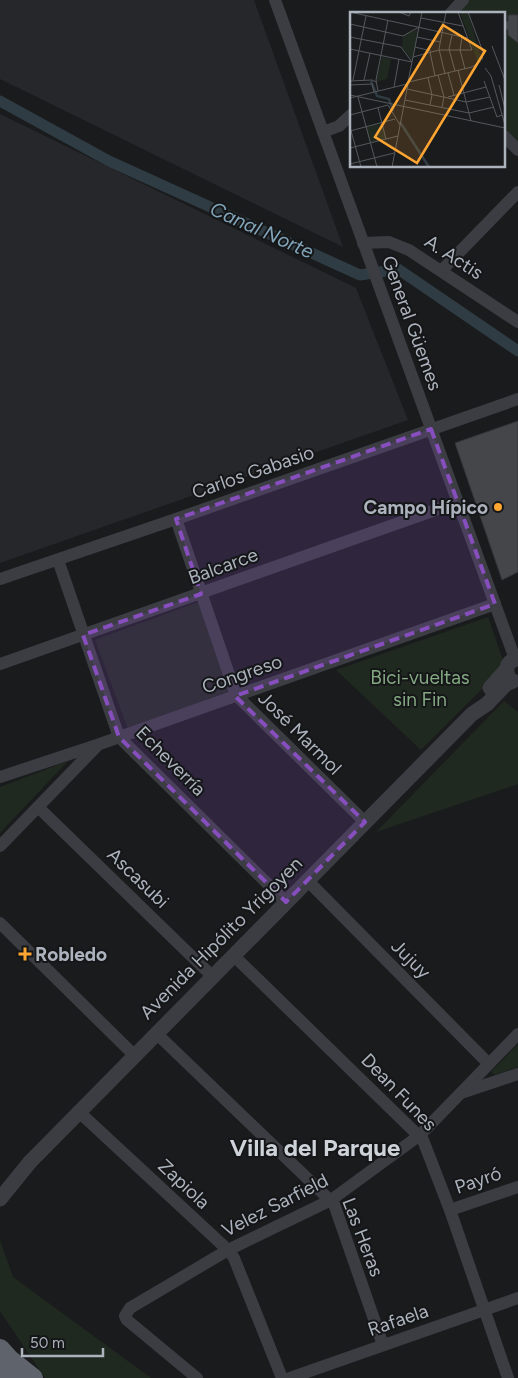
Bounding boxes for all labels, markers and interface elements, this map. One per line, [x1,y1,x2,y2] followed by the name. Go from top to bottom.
[350,12,506,168] inset map
[206,196,318,264] water label: Canal Norte
[420,230,488,284] street label: A. Actis
[377,253,447,394] street label: General Güemes
[189,440,317,504] street label: Carlos Gabasio
[364,496,488,519] place label: Campo Hípico
[492,501,504,513] marker: Campo Hípico
[185,543,261,589] street label: Balcarce
[199,650,285,698] street label: Congreso
[370,666,470,711] park label: Bici-vueltas sin Fin
[254,687,346,779] street label: José Marmol
[131,721,211,801] street label: Echeverría
[102,843,174,913] street label: Ascasubi
[135,852,307,1024] street label: Avenida Hipólito Yrigoyen
[387,935,435,983] street label: Jujuy
[35,943,107,966] place label: Robledo
[19,948,31,960] marker: Robledo
[356,1048,442,1136] street label: Dean Funes
[230,1133,400,1162] district label: Villa del Parque
[153,1154,215,1214] street label: Zapiola
[452,1161,504,1199] street label: Payró
[218,1168,332,1242] street label: Velez Sarfield
[337,1194,389,1280] street label: Las Heras
[365,1299,431,1341] street label: Rafaela
[22,1326,104,1358] scale bar
[30,1334,65,1352] text: 50 m

